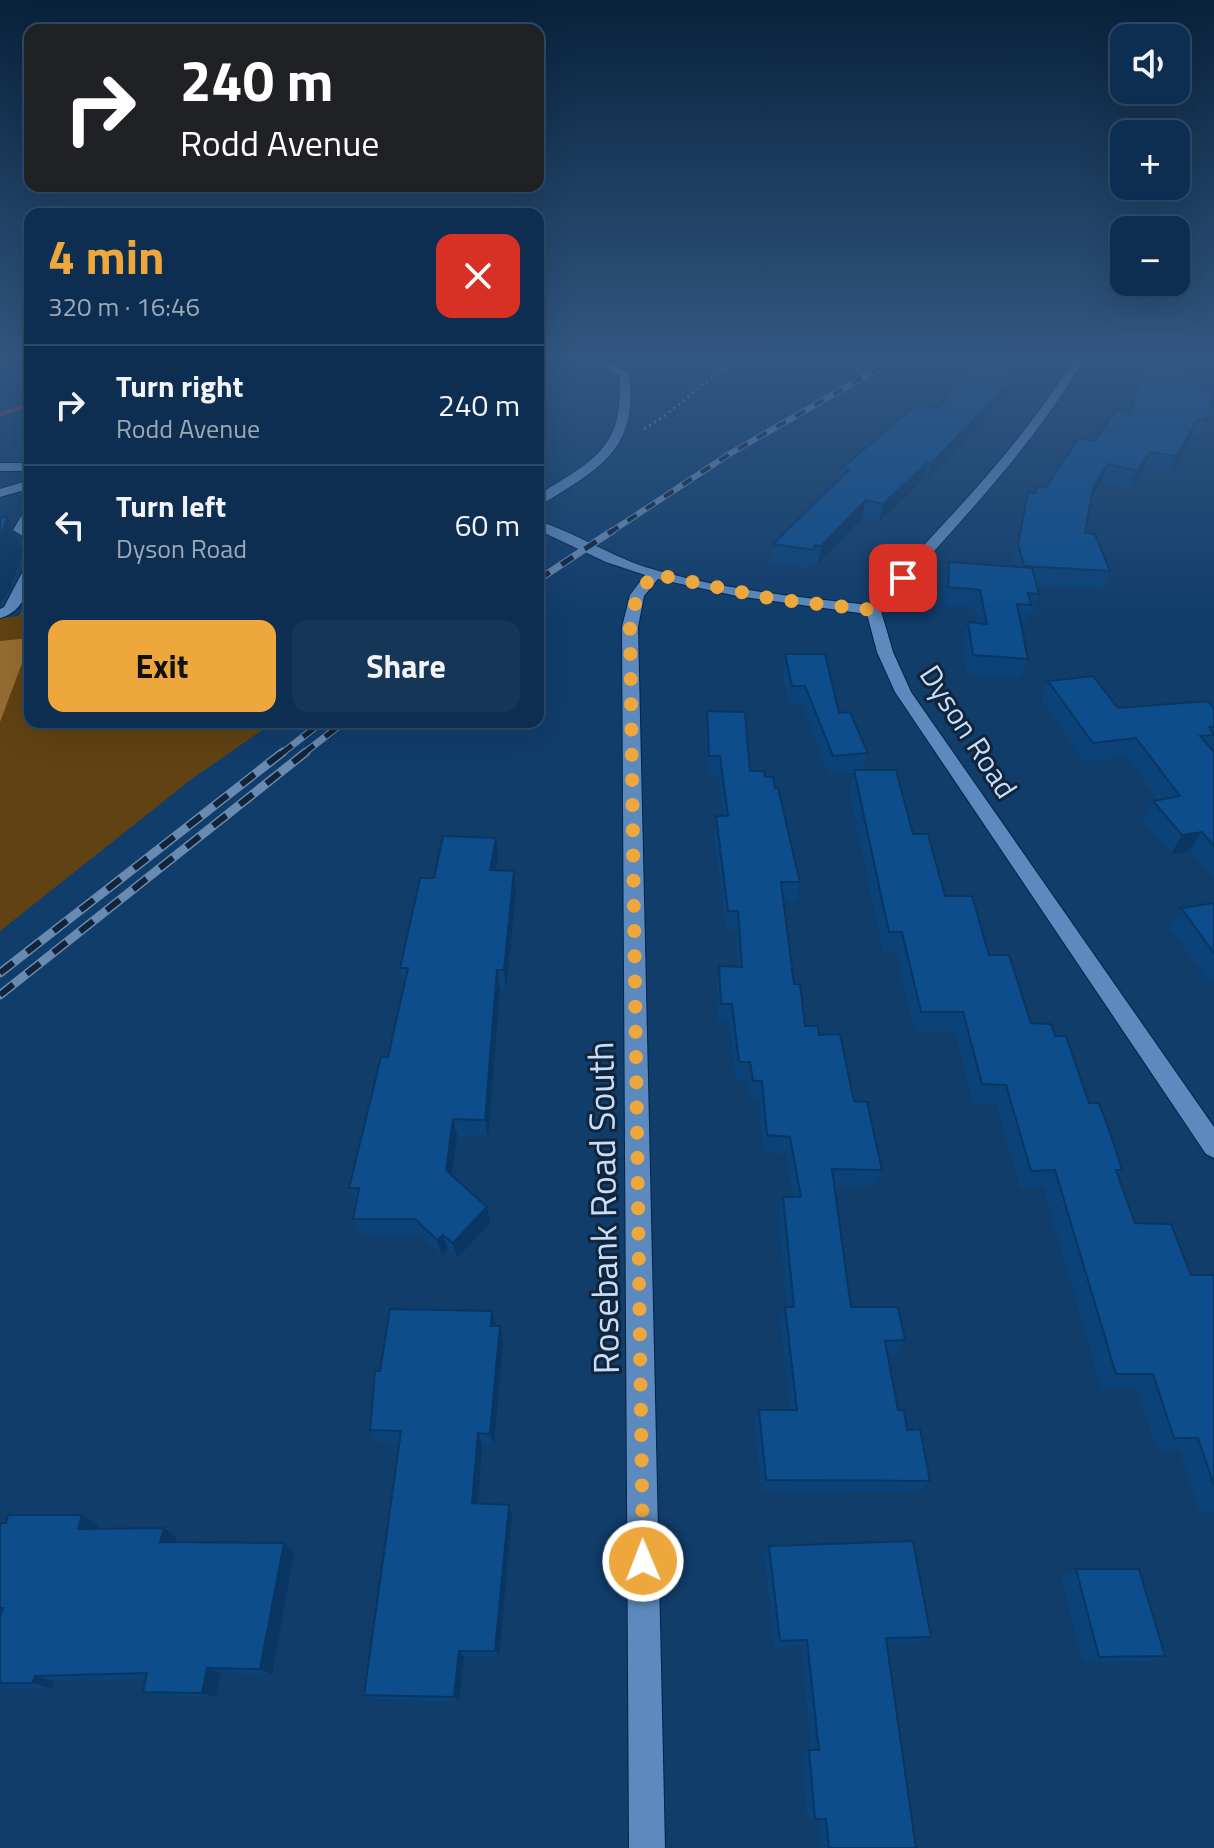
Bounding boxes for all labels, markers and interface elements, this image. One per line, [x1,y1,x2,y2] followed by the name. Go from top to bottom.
[1110,24,1190,296] map controls
[1110,24,1190,104] button: sound
[180,38,333,123] text: 240 m
[48,56,152,160] icon: right
[180,115,379,170] text: Rodd Avenue
[1110,120,1190,200] button: +
[1110,216,1190,296] button: −
[48,220,165,293] text: 4 min
[436,234,520,318] button: close
[48,287,200,326] text: 320 m · 16:46
[116,363,244,409] text: Turn right
[438,382,520,428] text: 240 m
[48,383,92,427] icon: right
[116,409,260,448] text: Rodd Avenue
[116,483,226,529] text: Turn left
[455,502,520,548] text: 60 m
[48,503,92,547] icon: left
[116,529,247,568] text: Dyson Road
[869,544,937,612] pin
[881,556,925,600] icon: arrive
[48,620,276,712] button: Exit
[292,620,520,712] button: Share
[908,656,1029,807] street label: Dyson Road
[572,1041,633,1375] street label: Rosebank Road South
[601,1519,685,1603] position arrow

